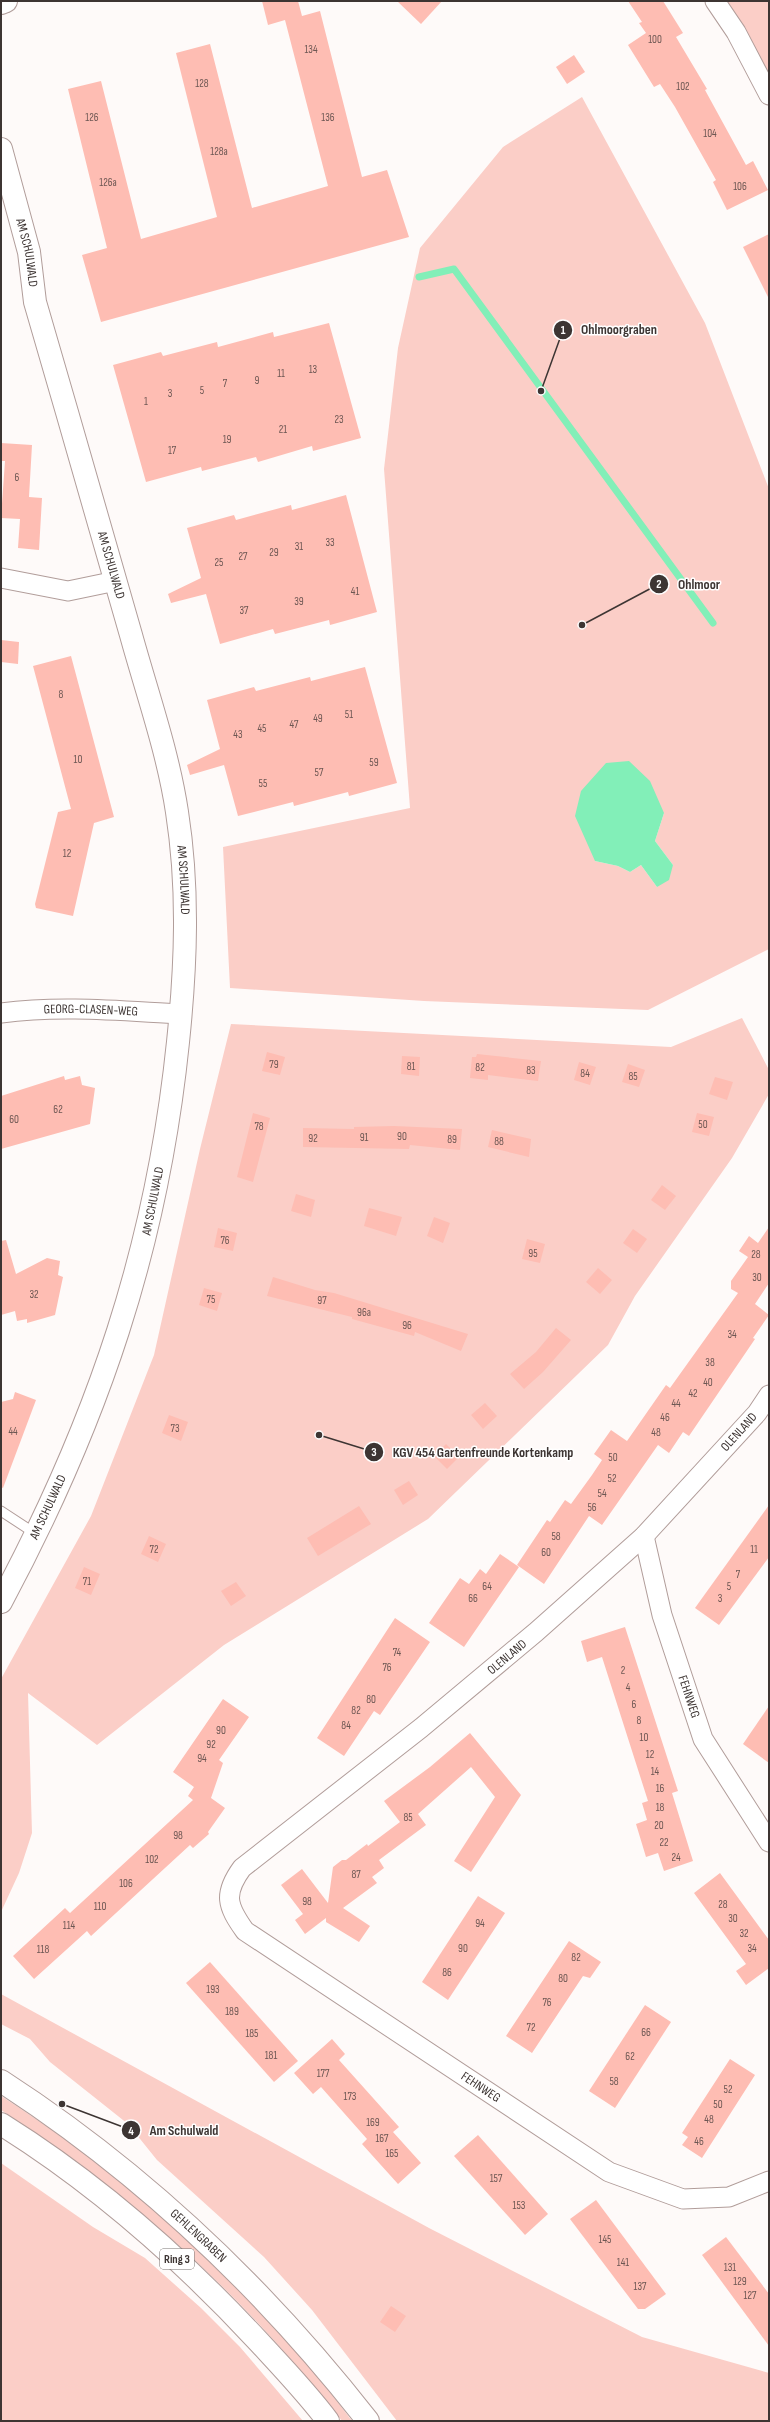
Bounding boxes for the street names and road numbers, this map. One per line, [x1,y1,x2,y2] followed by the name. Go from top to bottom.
[12,216,41,288] street label: AM SCHULWALD
[94,529,128,601] street label: AM SCHULWALD
[173,843,193,915] street label: AM SCHULWALD
[43,1001,138,1020] street label: GEORG-CLASEN-WEG
[138,1165,167,1238] street label: AM SCHULWALD
[717,1409,761,1455] street label: OLENLAND
[26,1472,70,1543] street label: AM SCHULWALD
[484,1636,530,1678] street label: OLENLAND
[675,1673,703,1720] street label: FEHNWEG
[458,2068,504,2106] street label: FEHNWEG
[167,2206,230,2266] street label: GEHLENGRABEN
[160,2249,194,2269] road number: Ring 3

